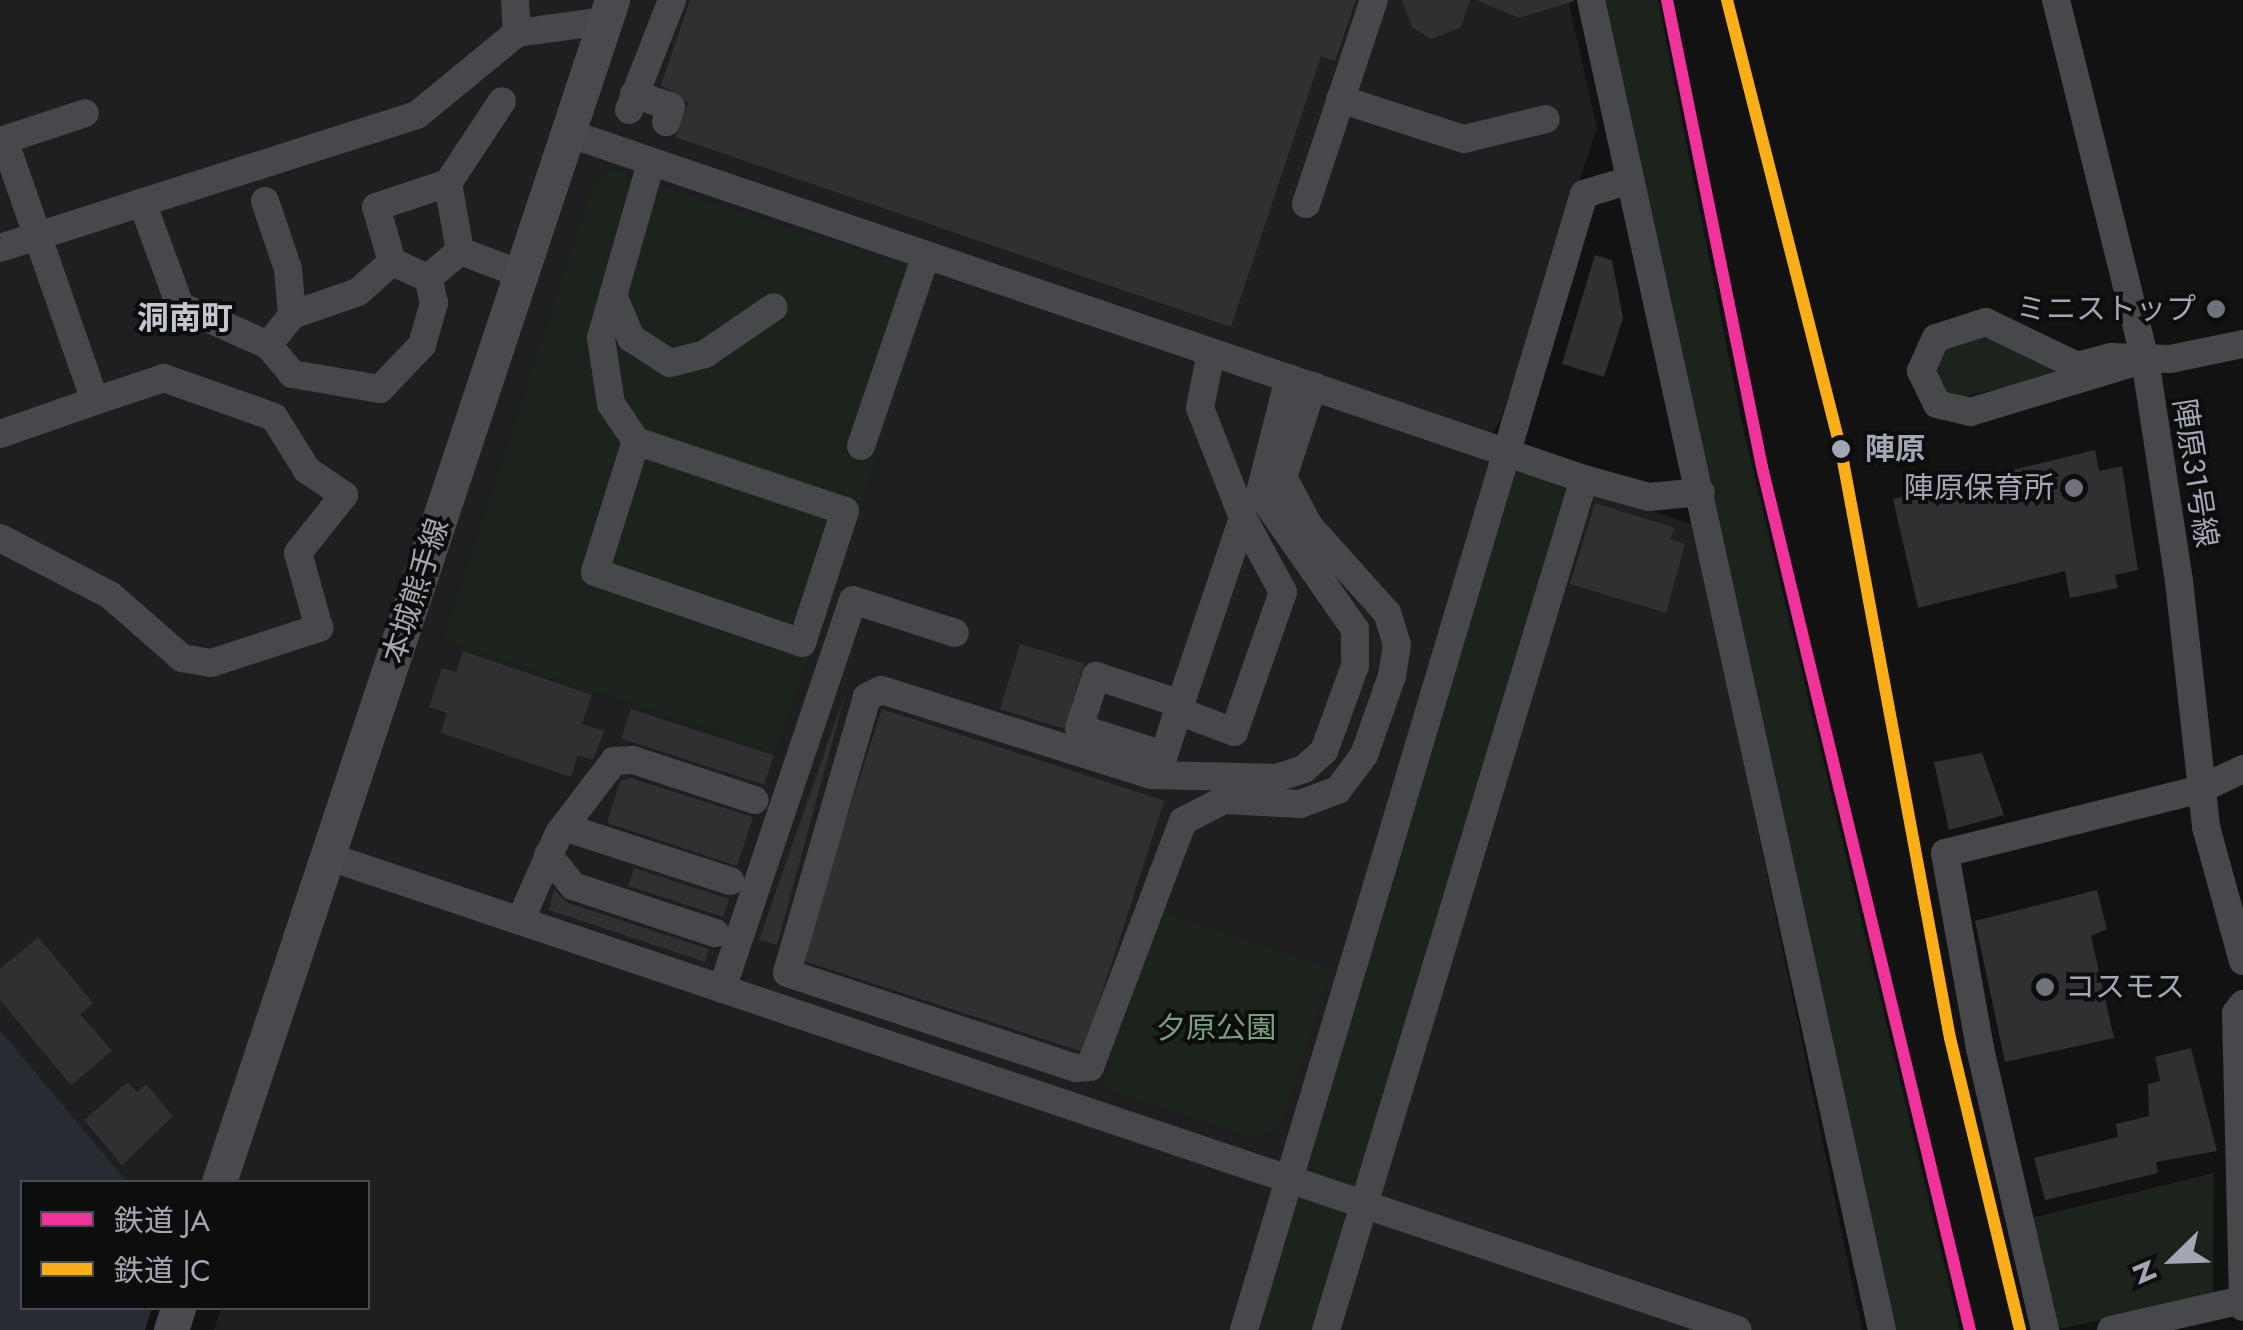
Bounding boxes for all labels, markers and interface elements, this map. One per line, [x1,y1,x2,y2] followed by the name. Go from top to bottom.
[2016,291,2196,327] place label: ミニストップ
[2205,298,2227,320] marker: ミニストップ
[137,299,233,337] district label: 洞南町
[2165,396,2225,550] street label: 陣原31号線
[1865,431,1925,467] place label: 陣原
[1826,434,1856,464] marker: 陣原
[1904,470,2054,506] place label: 陣原保育所
[2063,477,2085,499] marker: 陣原保育所
[376,514,456,668] street label: 本城熊手線
[2065,969,2185,1005] place label: コスモス
[2034,976,2056,998] marker: コスモス
[1156,1010,1276,1046] park label: 夕原公園
[20,1180,370,1310] legend
[114,1199,210,1242] text: 鉄道 JA
[2123,1210,2223,1310] north arrow
[114,1249,211,1292] text: 鉄道 JC
[2122,1254,2168,1290] text: N

